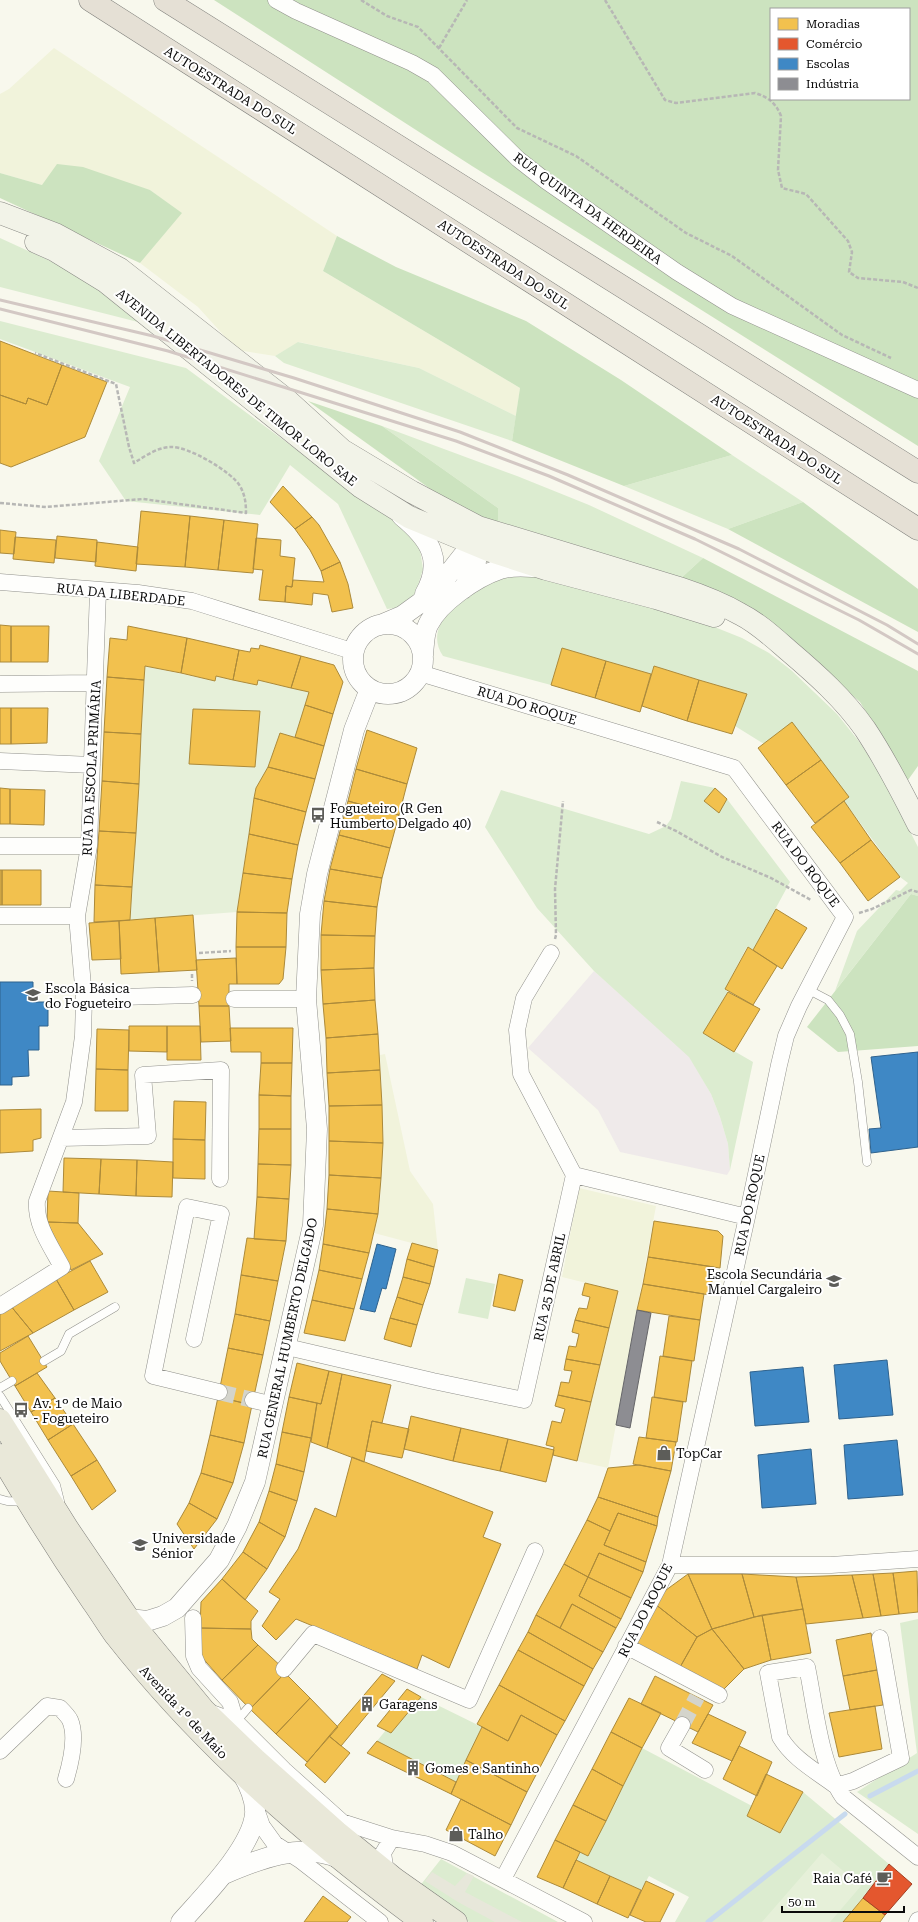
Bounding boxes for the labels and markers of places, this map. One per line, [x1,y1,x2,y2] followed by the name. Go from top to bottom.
[330,801,471,831] place label: Fogueteiro (R Gen Humberto Delgado 40)
[309,806,327,824] bus stop icon: Fogueteiro (R Gen Humberto Delgado 40)
[45,981,132,1011] place label: Escola Básica do Fogueteiro
[24,986,42,1004] school or university icon: Escola Básica do Fogueteiro
[707,1267,822,1297] place label: Escola Secundária Manuel Cargaleiro
[825,1272,843,1290] school or university icon: Escola Secundária Manuel Cargaleiro
[33,1396,122,1426] place label: Av. 1º de Maio - Fogueteiro
[12,1401,30,1419] bus stop icon: Av. 1º de Maio - Fogueteiro
[655,1444,673,1462] shop icon: TopCar
[676,1446,723,1461] place label: TopCar
[152,1531,236,1561] place label: Universidade Sénior
[131,1536,149,1554] school or university icon: Universidade Sénior
[358,1695,376,1713] building icon: Garagens
[379,1697,437,1712] place label: Garagens
[404,1759,422,1777] building icon: Gomes e Santinho
[425,1761,539,1776] place label: Gomes e Santinho
[447,1825,465,1843] shop icon: Talho
[468,1827,503,1842] place label: Talho
[875,1869,893,1887] cafe icon: Raia Café
[813,1871,872,1886] place label: Raia Café

